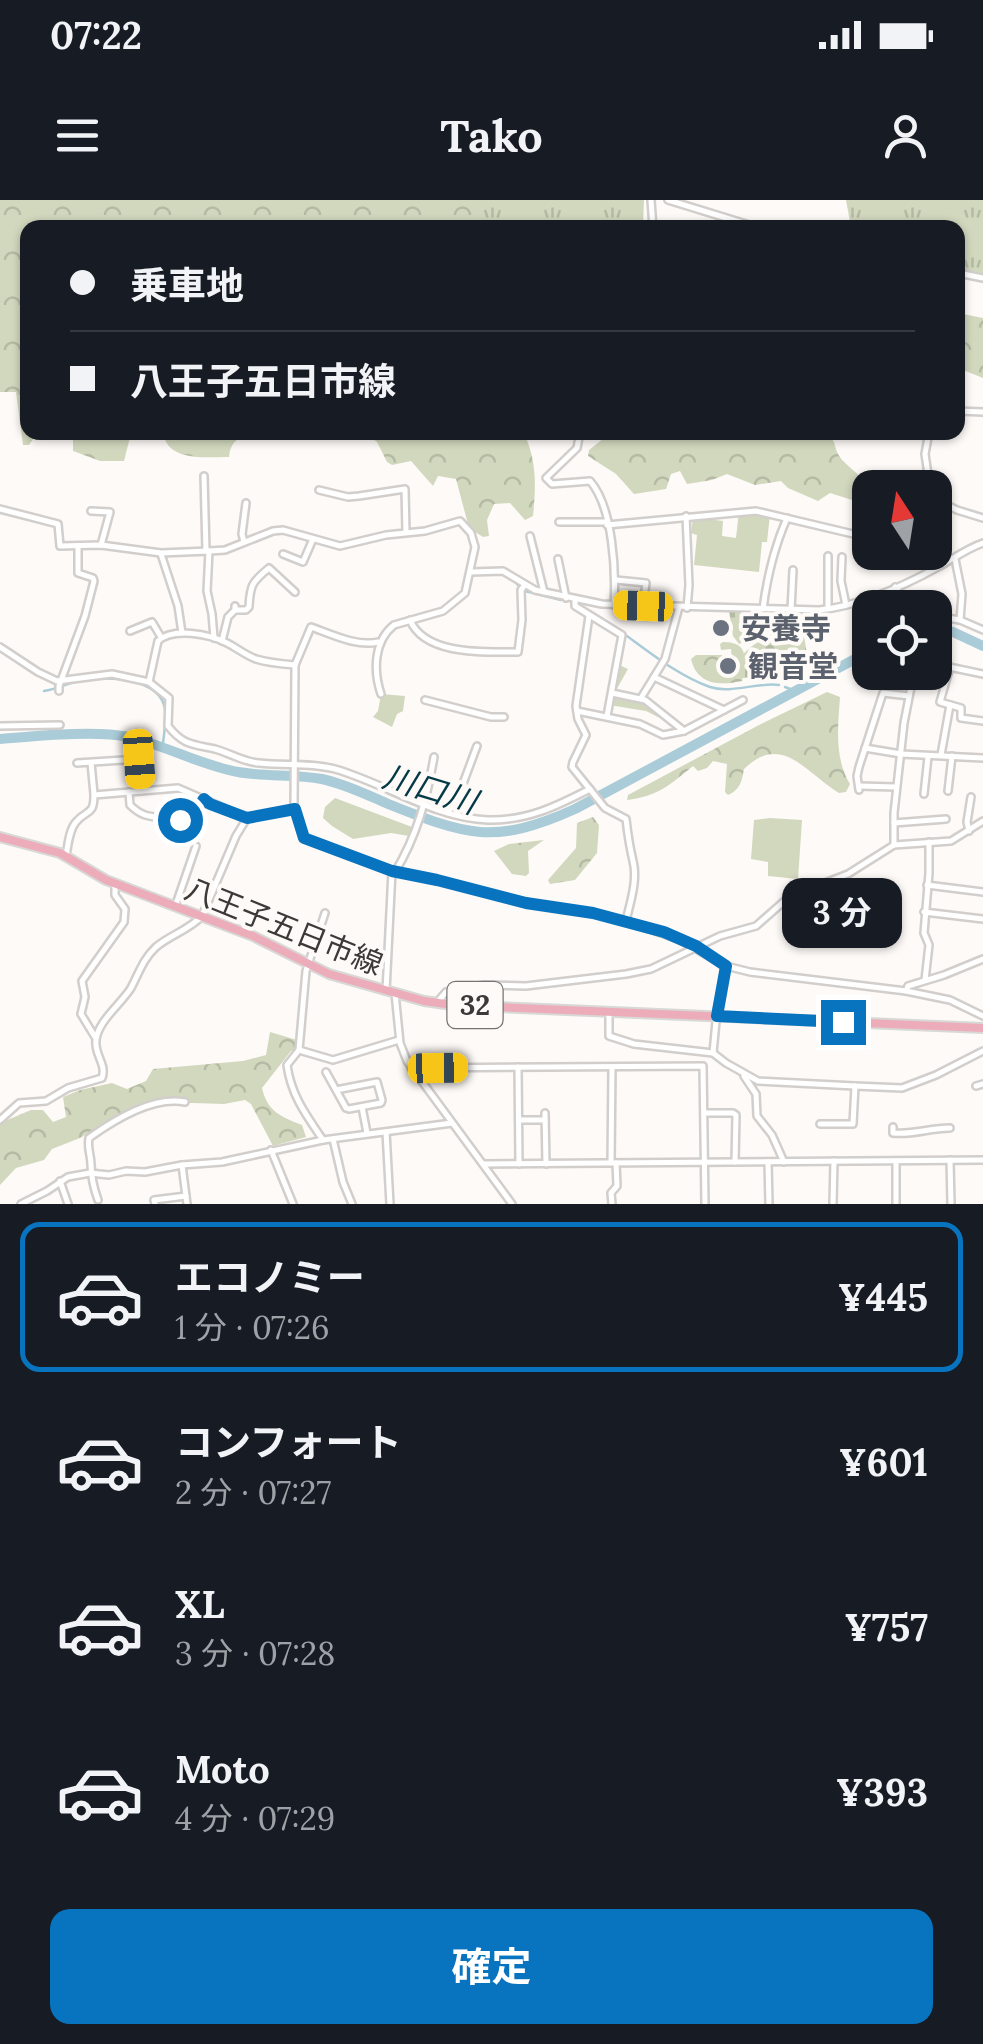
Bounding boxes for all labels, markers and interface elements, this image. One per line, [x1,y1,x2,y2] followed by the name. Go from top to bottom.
[50,11,142,59] text: 07:22
[440,107,543,164] text: Tako
[50,108,105,163] icon: menu
[878,108,933,163] icon: person
[130,261,244,309] text: 乗車地
[130,357,396,405] text: 八王子五日市線
[852,470,952,570] north arrow
[852,470,952,690] map controls
[612,590,674,622] car
[852,590,952,690] button: locate
[741,609,831,647] place label: 安養寺
[710,617,732,639] marker: 安養寺
[748,647,838,685] place label: 観音堂
[717,655,739,677] marker: 観音堂
[122,728,156,790] car
[378,755,485,824] water label: 川口川
[158,798,203,843] route start
[180,869,388,983] street label: 八王子五日市線
[783,877,903,947] callout: 3 分
[813,892,871,933] text: 3 分
[448,982,502,1028] road number: 32
[821,1000,866,1045] route end
[408,1052,468,1084] car
[55,1252,145,1342] icon: car
[175,1253,365,1301] text: エコノミー
[838,1273,928,1321] text: ¥445
[175,1307,330,1348] text: 1 分 · 07:26
[55,1417,145,1507] icon: car
[175,1418,402,1466] text: コンフォート
[839,1438,928,1486] text: ¥601
[175,1472,331,1513] text: 2 分 · 07:27
[175,1580,225,1628] text: XL
[55,1582,145,1672] icon: car
[844,1603,928,1651] text: ¥757
[175,1633,335,1674] text: 3 分 · 07:28
[175,1745,270,1793] text: Moto
[55,1747,145,1837] icon: car
[836,1768,928,1816] text: ¥393
[175,1798,335,1839] text: 4 分 · 07:29
[50,1909,933,2024] button: 確定

